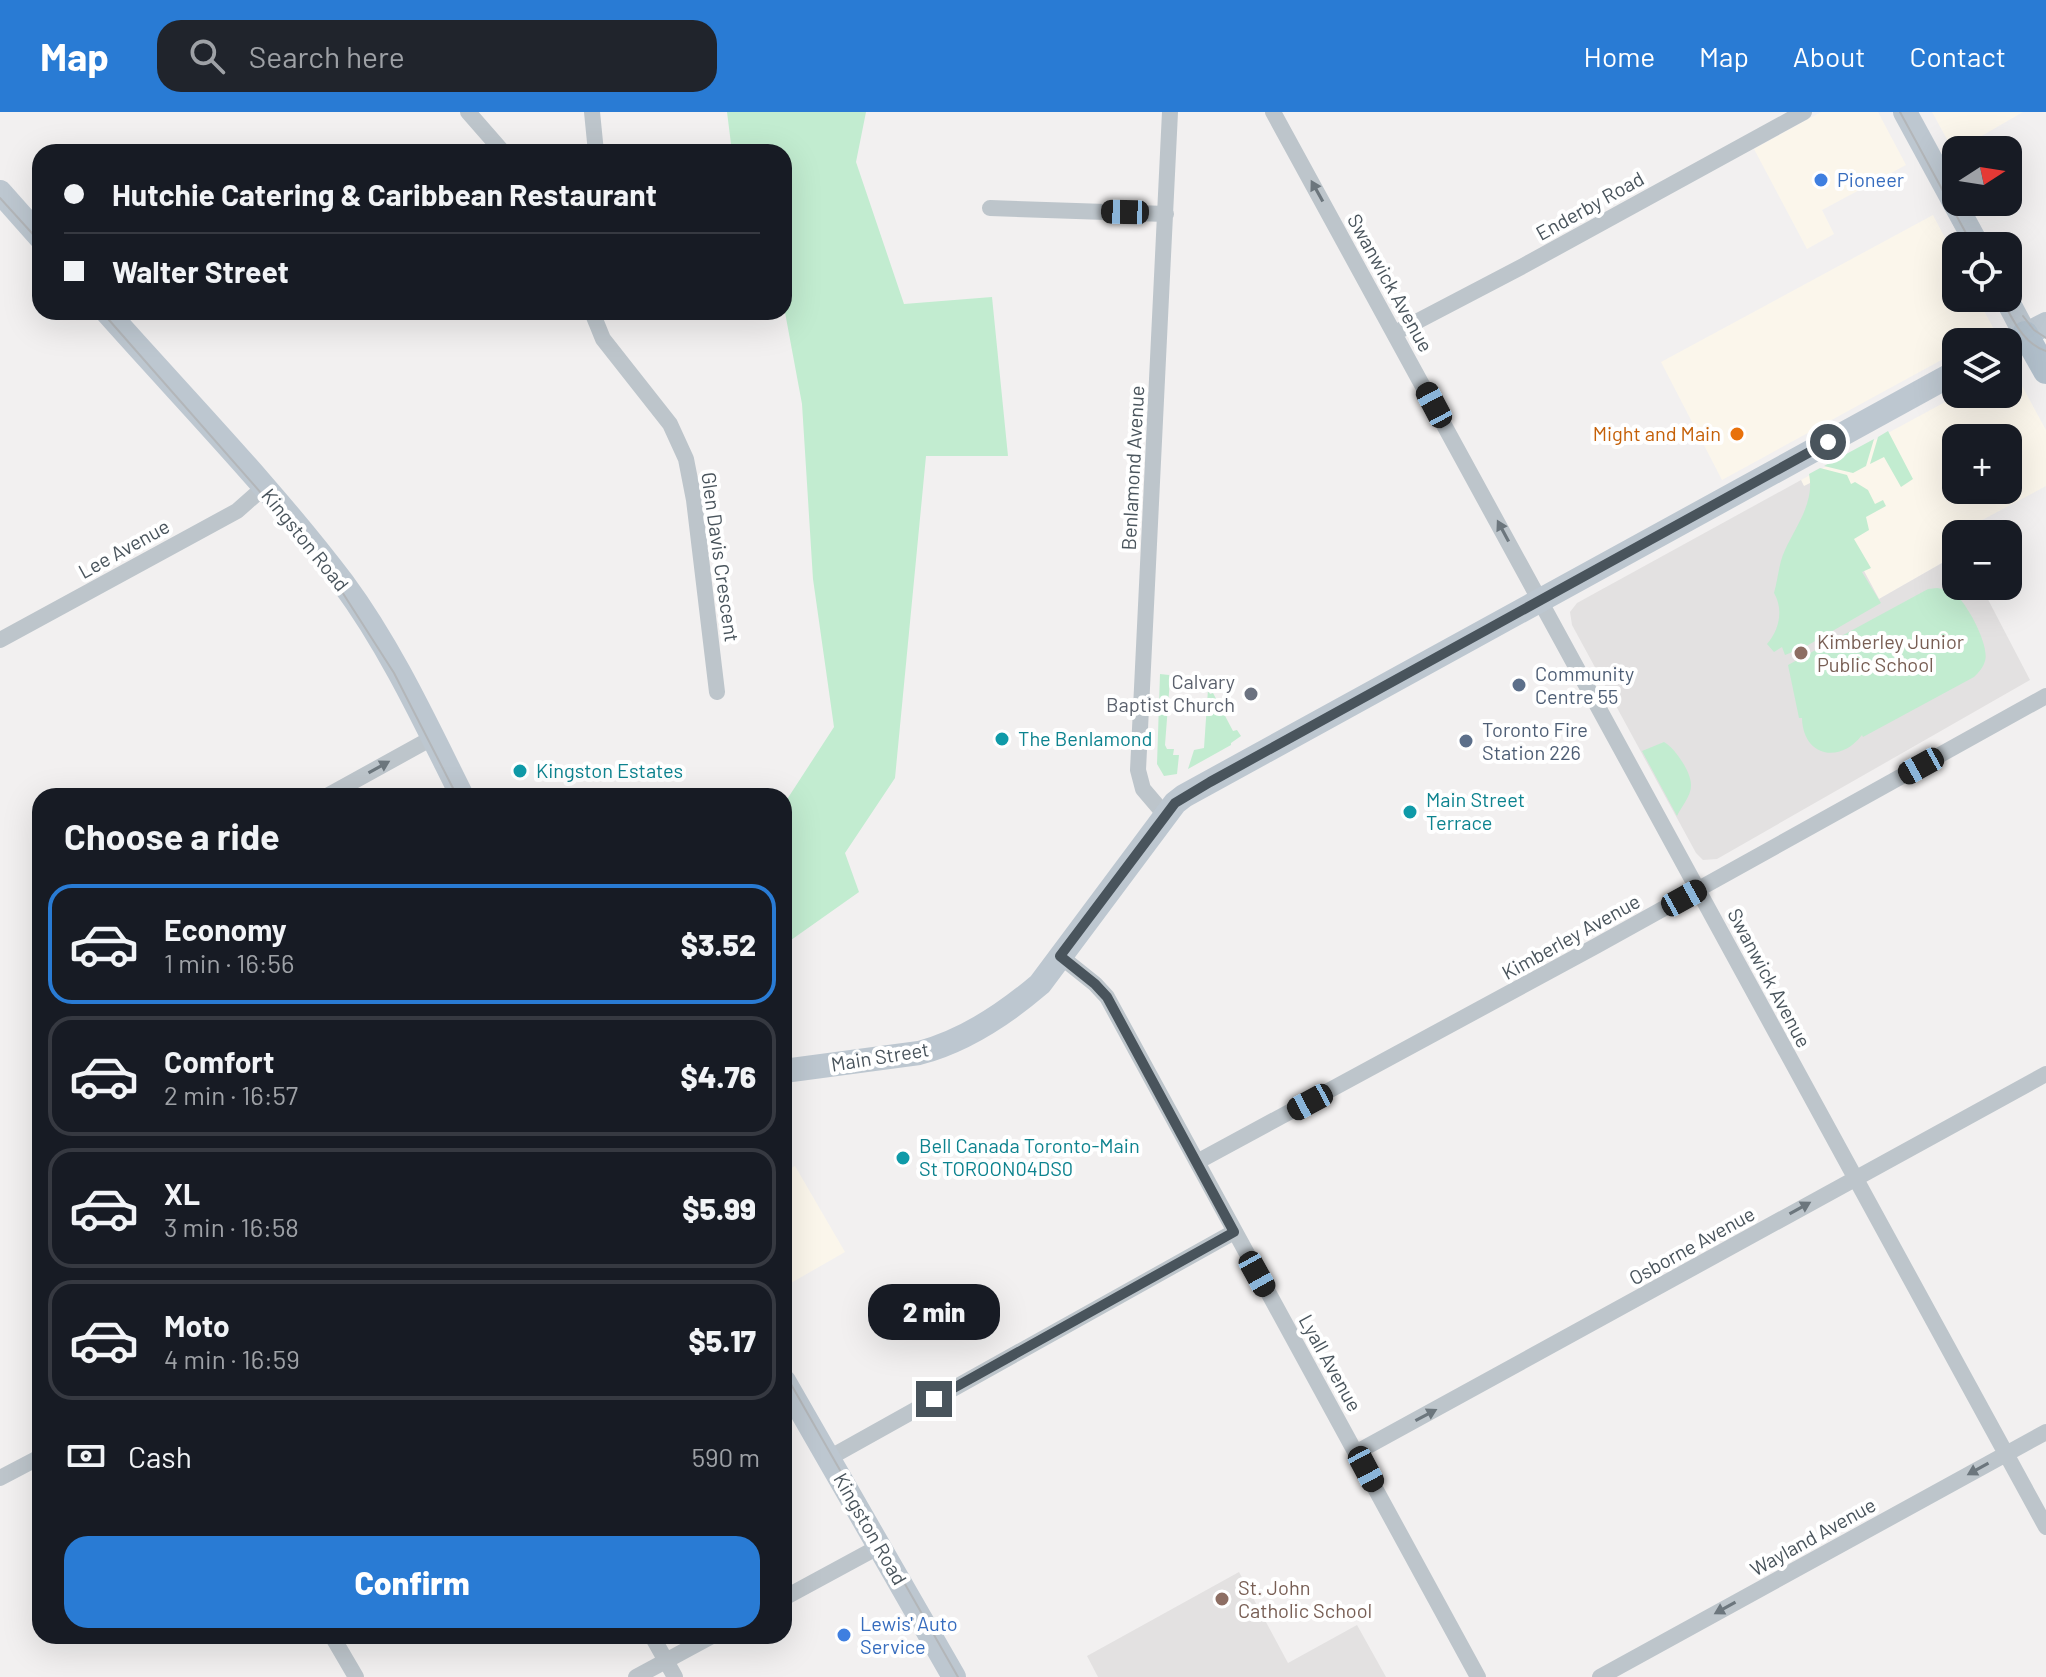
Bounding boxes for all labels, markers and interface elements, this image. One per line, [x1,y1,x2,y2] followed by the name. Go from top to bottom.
[157,20,717,92] search box
[40,33,109,79] text: Map
[185,34,229,78] icon: search
[249,38,405,74] text: Search here
[1584,39,1655,73] text: Home
[1699,39,1749,73] text: Map
[1793,39,1865,73] text: About
[1909,39,2006,73] text: Contact
[1942,136,2022,216] north arrow
[1942,136,2022,600] map controls
[1531,166,1648,245] street label: Enderby Road
[1837,167,1904,191] place label: Pioneer
[1812,171,1830,189] marker: Pioneer
[112,176,657,212] text: Hutchie Catering & Caribbean Restaurant
[1310,179,1323,202] one-way arrow
[1101,200,1149,224] car
[1343,209,1439,356] street label: Swanwick Avenue
[1942,232,2022,312] button: locate
[112,253,289,289] text: Walter Street
[1942,328,2022,408] button: layers
[1412,378,1456,432] car
[1116,385,1148,551] street label: Benlamond Avenue
[1593,421,1721,445] place label: Might and Main
[1810,424,1846,460] route start
[1942,424,2022,504] button: +
[1728,425,1746,443] marker: Might and Main
[697,470,745,643] street label: Glen Davis Crescent
[257,483,354,596] street label: Kingston Road
[74,513,173,583] street label: Lee Avenue
[1496,520,1510,543] one-way arrow
[1942,520,2022,600] button: −
[1817,629,1964,676] place label: Kimberley Junior Public School
[1792,644,1810,662] marker: Kimberley Junior Public School
[1535,661,1634,708] place label: Community Centre 55
[1106,669,1235,716] place label: Calvary Baptist Church
[1510,676,1528,694] marker: Community Centre 55
[1242,685,1260,703] marker: Calvary Baptist Church
[1482,717,1588,764] place label: Toronto Fire Station 226
[1018,726,1152,750] place label: The Benlamond
[993,730,1011,748] marker: The Benlamond
[1457,732,1475,750] marker: Toronto Fire Station 226
[1894,744,1948,788] car
[536,758,683,782] place label: Kingston Estates
[368,760,391,773] one-way arrow
[511,762,529,780] marker: Kingston Estates
[1426,787,1525,834] place label: Main Street Terrace
[1401,803,1419,821] marker: Main Street Terrace
[64,814,280,857] text: Choose a ride
[1657,876,1711,920] car
[1497,888,1644,984] street label: Kimberley Avenue
[1723,904,1817,1051] street label: Swanwick Avenue
[68,908,140,980] icon: car
[164,911,287,947] text: Economy
[681,926,756,962] text: $3.52
[164,947,294,978] text: 1 min · 16:56
[829,1036,931,1076] street label: Main Street
[68,1040,140,1112] icon: car
[164,1043,274,1079] text: Comfort
[681,1058,756,1094] text: $4.76
[164,1079,298,1110] text: 2 min · 16:57
[1283,1080,1337,1124] car
[919,1133,1140,1180] place label: Bell Canada Toronto-Main St TOROON04DS0
[894,1149,912,1167] marker: Bell Canada Toronto-Main St TOROON04DS0
[68,1172,140,1244] icon: car
[164,1175,200,1211] text: XL
[682,1190,756,1226] text: $5.99
[1625,1201,1759,1290] street label: Osborne Avenue
[1789,1202,1812,1215] one-way arrow
[164,1211,299,1242] text: 3 min · 16:58
[1235,1247,1279,1301] car
[868,1283,1000,1339] callout: 2 min
[903,1296,965,1327] text: 2 min
[68,1304,140,1376] icon: car
[164,1307,230,1343] text: Moto
[1294,1310,1367,1415] street label: Lyall Avenue
[689,1322,756,1358] text: $5.17
[164,1343,300,1374] text: 4 min · 16:59
[916,1381,952,1417] route end
[1414,1408,1437,1422] one-way arrow
[64,1434,108,1478] icon: cash
[128,1438,192,1474] text: Cash
[692,1441,760,1472] text: 590 m
[1344,1442,1388,1496] car
[1966,1462,1989,1476] one-way arrow
[829,1468,913,1589] street label: Kingston Road
[1746,1492,1880,1581] street label: Wayland Avenue
[64,1536,760,1628] button: Confirm
[1238,1575,1372,1622] place label: St. John Catholic School
[1213,1590,1231,1608] marker: St. John Catholic School
[1714,1601,1737,1615] one-way arrow
[860,1611,958,1658] place label: Lewis' Auto Service
[835,1626,853,1644] marker: Lewis' Auto Service

